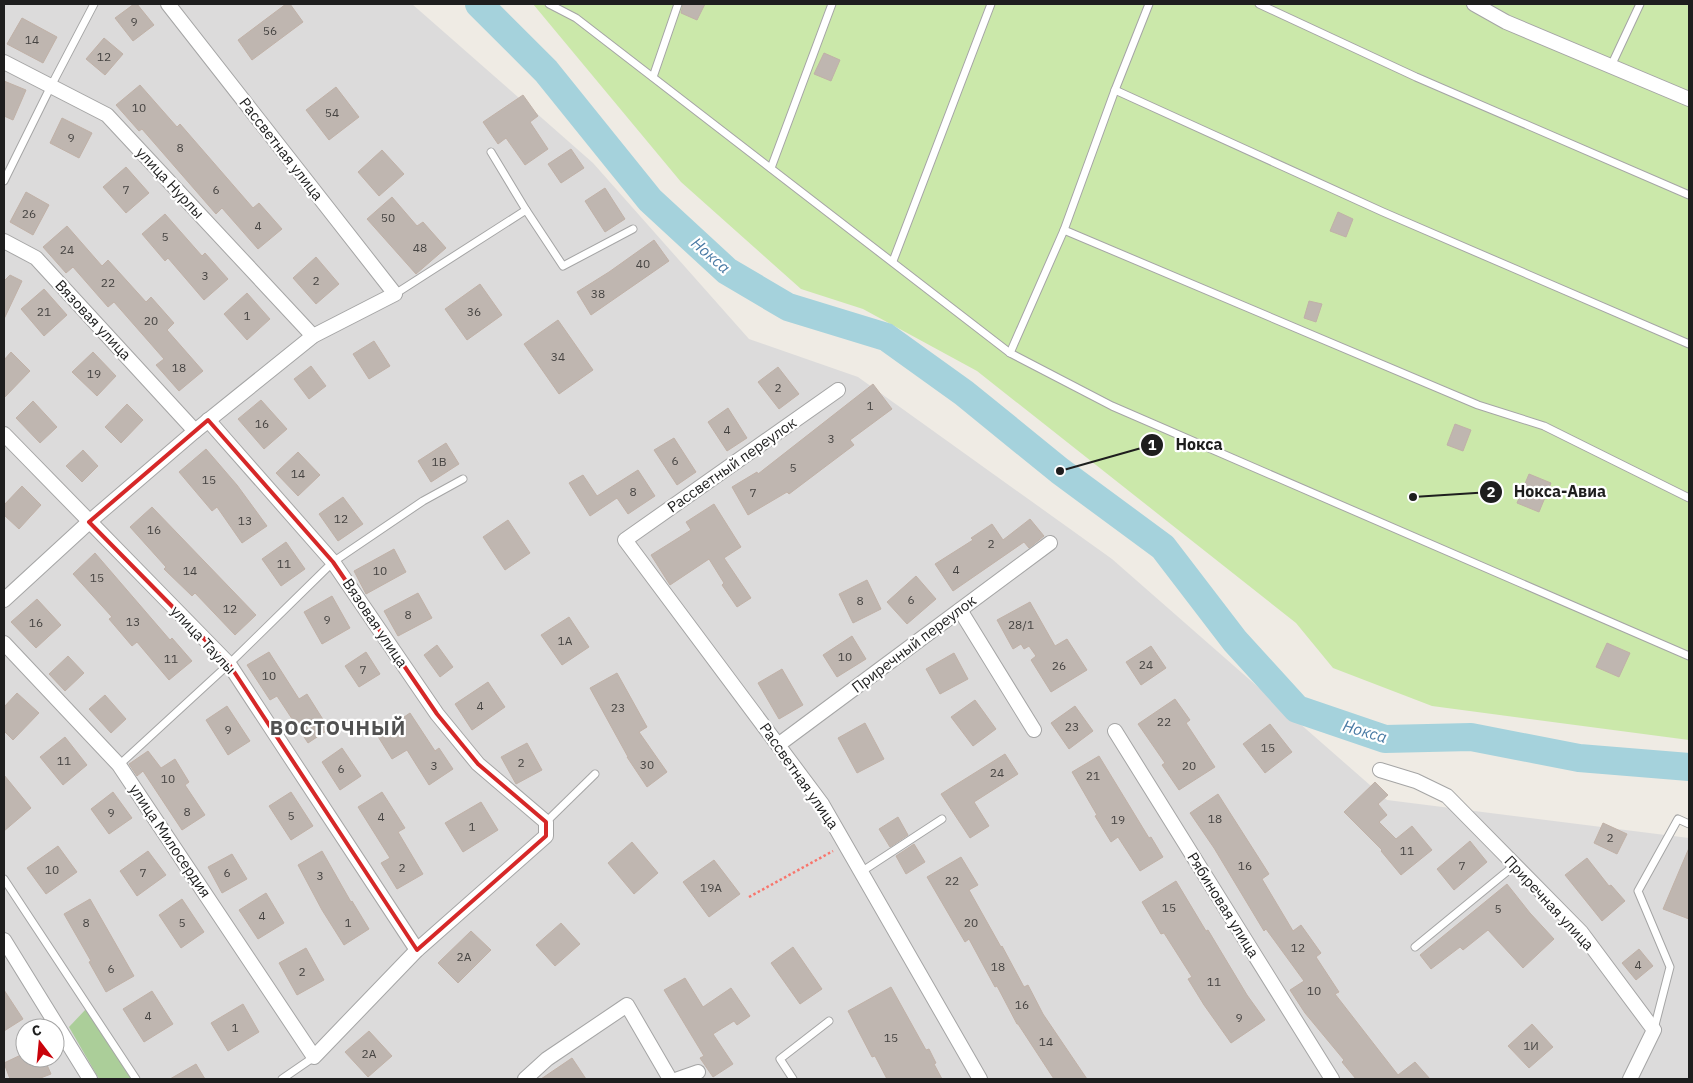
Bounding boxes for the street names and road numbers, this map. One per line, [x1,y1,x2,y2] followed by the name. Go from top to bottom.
[235,93,327,204] street label: Рассветная улица
[132,143,208,222] street label: улица Нурлы
[51,275,136,364] street label: Вязовая улица
[663,413,800,516] street label: Рассветный переулок
[339,575,412,671] street label: Вязовая улица
[848,591,980,697] street label: Приречный переулок
[167,601,240,678] street label: улица Таулы
[756,719,843,833] street label: Рассветная улица
[125,780,216,901] street label: улица Милосердия
[1183,848,1264,961] street label: Рябиновая улица
[1501,851,1598,954] street label: Приречная улица

